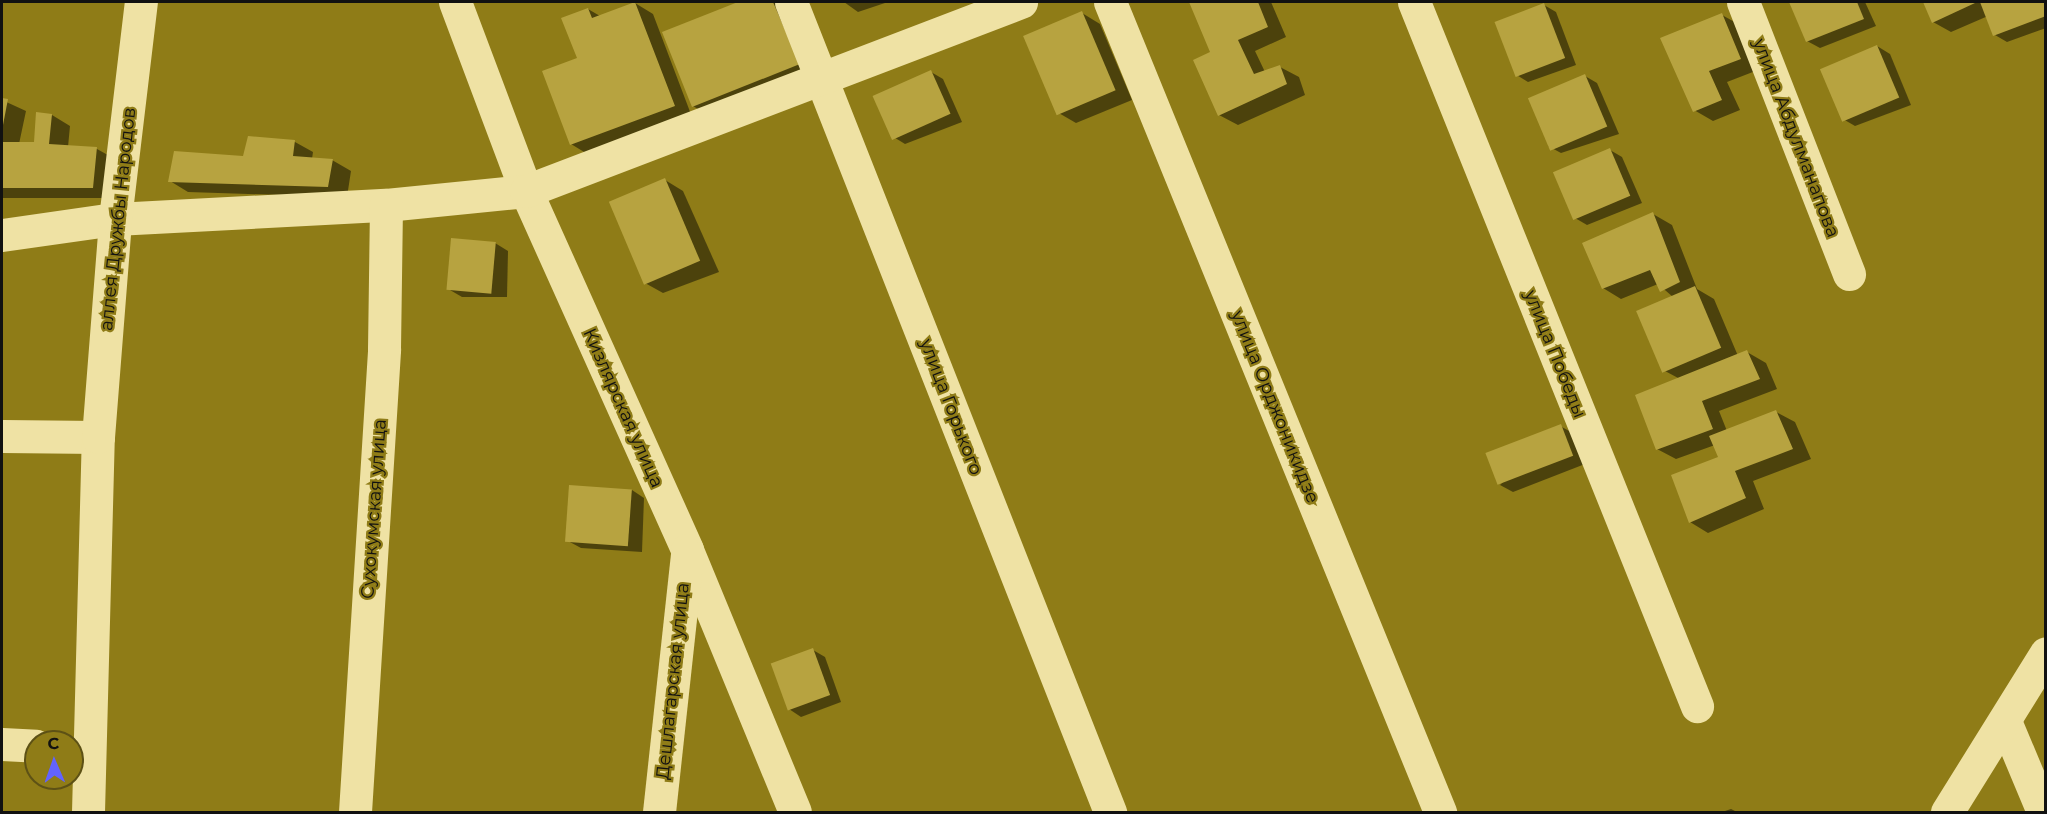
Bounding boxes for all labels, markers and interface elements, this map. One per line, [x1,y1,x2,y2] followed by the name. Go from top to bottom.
[1748,36,1844,240] street label: улица Абдулманапова
[96,106,140,332] street label: аллея Дружбы Народов
[1520,287,1590,421] street label: улица Победы
[1226,307,1324,507] street label: улица Орджоникидзе
[578,325,668,491] street label: Кизлярская улица
[915,336,987,478] street label: улица Горького
[357,418,391,600] street label: Сухокумская улица
[652,581,694,781] street label: Дешлагарская улица
[24,730,84,790] north arrow
[47,734,60,753] text: С

